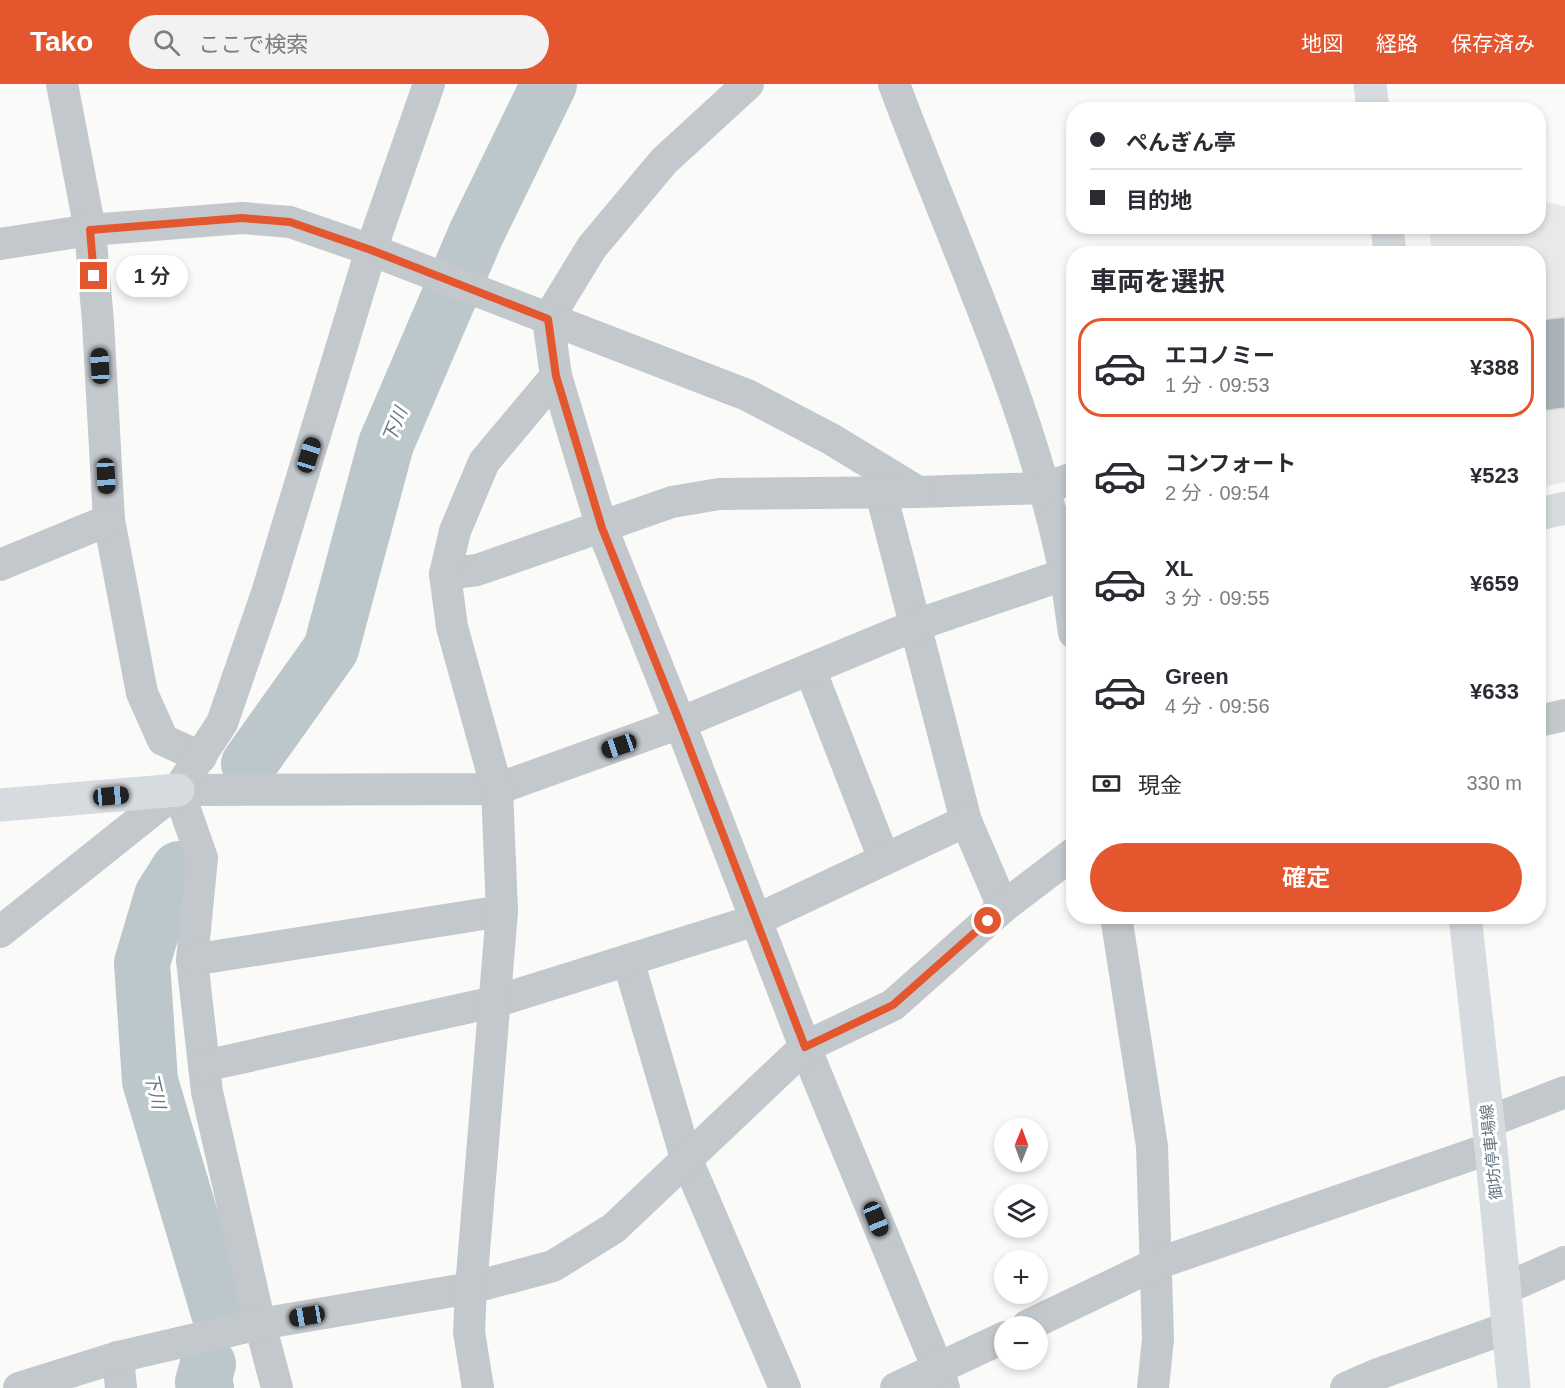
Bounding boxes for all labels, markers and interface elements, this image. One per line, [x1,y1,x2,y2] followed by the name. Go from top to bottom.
[129,15,549,69] search box
[30,26,93,57] text: Tako
[150,26,183,59] icon: search
[198,32,308,57] text: ここで検索
[1301,32,1343,55] text: 地図
[1376,32,1418,55] text: 経路
[1451,32,1535,55] text: 保存済み
[1126,130,1236,155] text: ぺんぎん亭
[1126,188,1192,213] text: 目的地
[115,255,187,297] callout: 1 分
[80,262,107,289] route end
[134,265,170,287] text: 1 分
[1090,267,1225,297] text: 車両を選択
[1093,341,1147,395] icon: car
[1165,343,1275,368] text: エコノミー
[90,348,110,384] car
[1470,355,1519,380] text: ¥388
[1165,374,1270,396] text: 1 分 · 09:53
[379,403,412,445] water label: 下川
[295,435,323,475] car
[1093,449,1147,503] icon: car
[1165,451,1296,476] text: コンフォート
[96,458,116,494] car
[1470,463,1519,488] text: ¥523
[1165,482,1270,504] text: 2 分 · 09:54
[1165,556,1193,581] text: XL
[1093,557,1147,611] icon: car
[1470,571,1519,596] text: ¥659
[1165,587,1270,609] text: 3 分 · 09:55
[1165,664,1229,689] text: Green
[1093,665,1147,719] icon: car
[1470,679,1519,704] text: ¥633
[1165,695,1270,717] text: 4 分 · 09:56
[599,732,639,760] car
[1090,767,1123,800] icon: cash
[1466,772,1522,794] text: 330 m
[1138,773,1182,798] text: 現金
[92,785,130,807] car
[1090,843,1522,912] button: 確定
[974,907,1001,934] route start
[141,1071,169,1113] water label: 下川
[1478,1103,1505,1201] street label: 御坊停車場線
[994,1118,1048,1172] north arrow
[994,1118,1048,1370] map controls
[994,1184,1048,1238] button: layers
[861,1199,891,1239] car
[994,1250,1048,1304] button: +
[288,1304,326,1328] car
[994,1316,1048,1370] button: −

